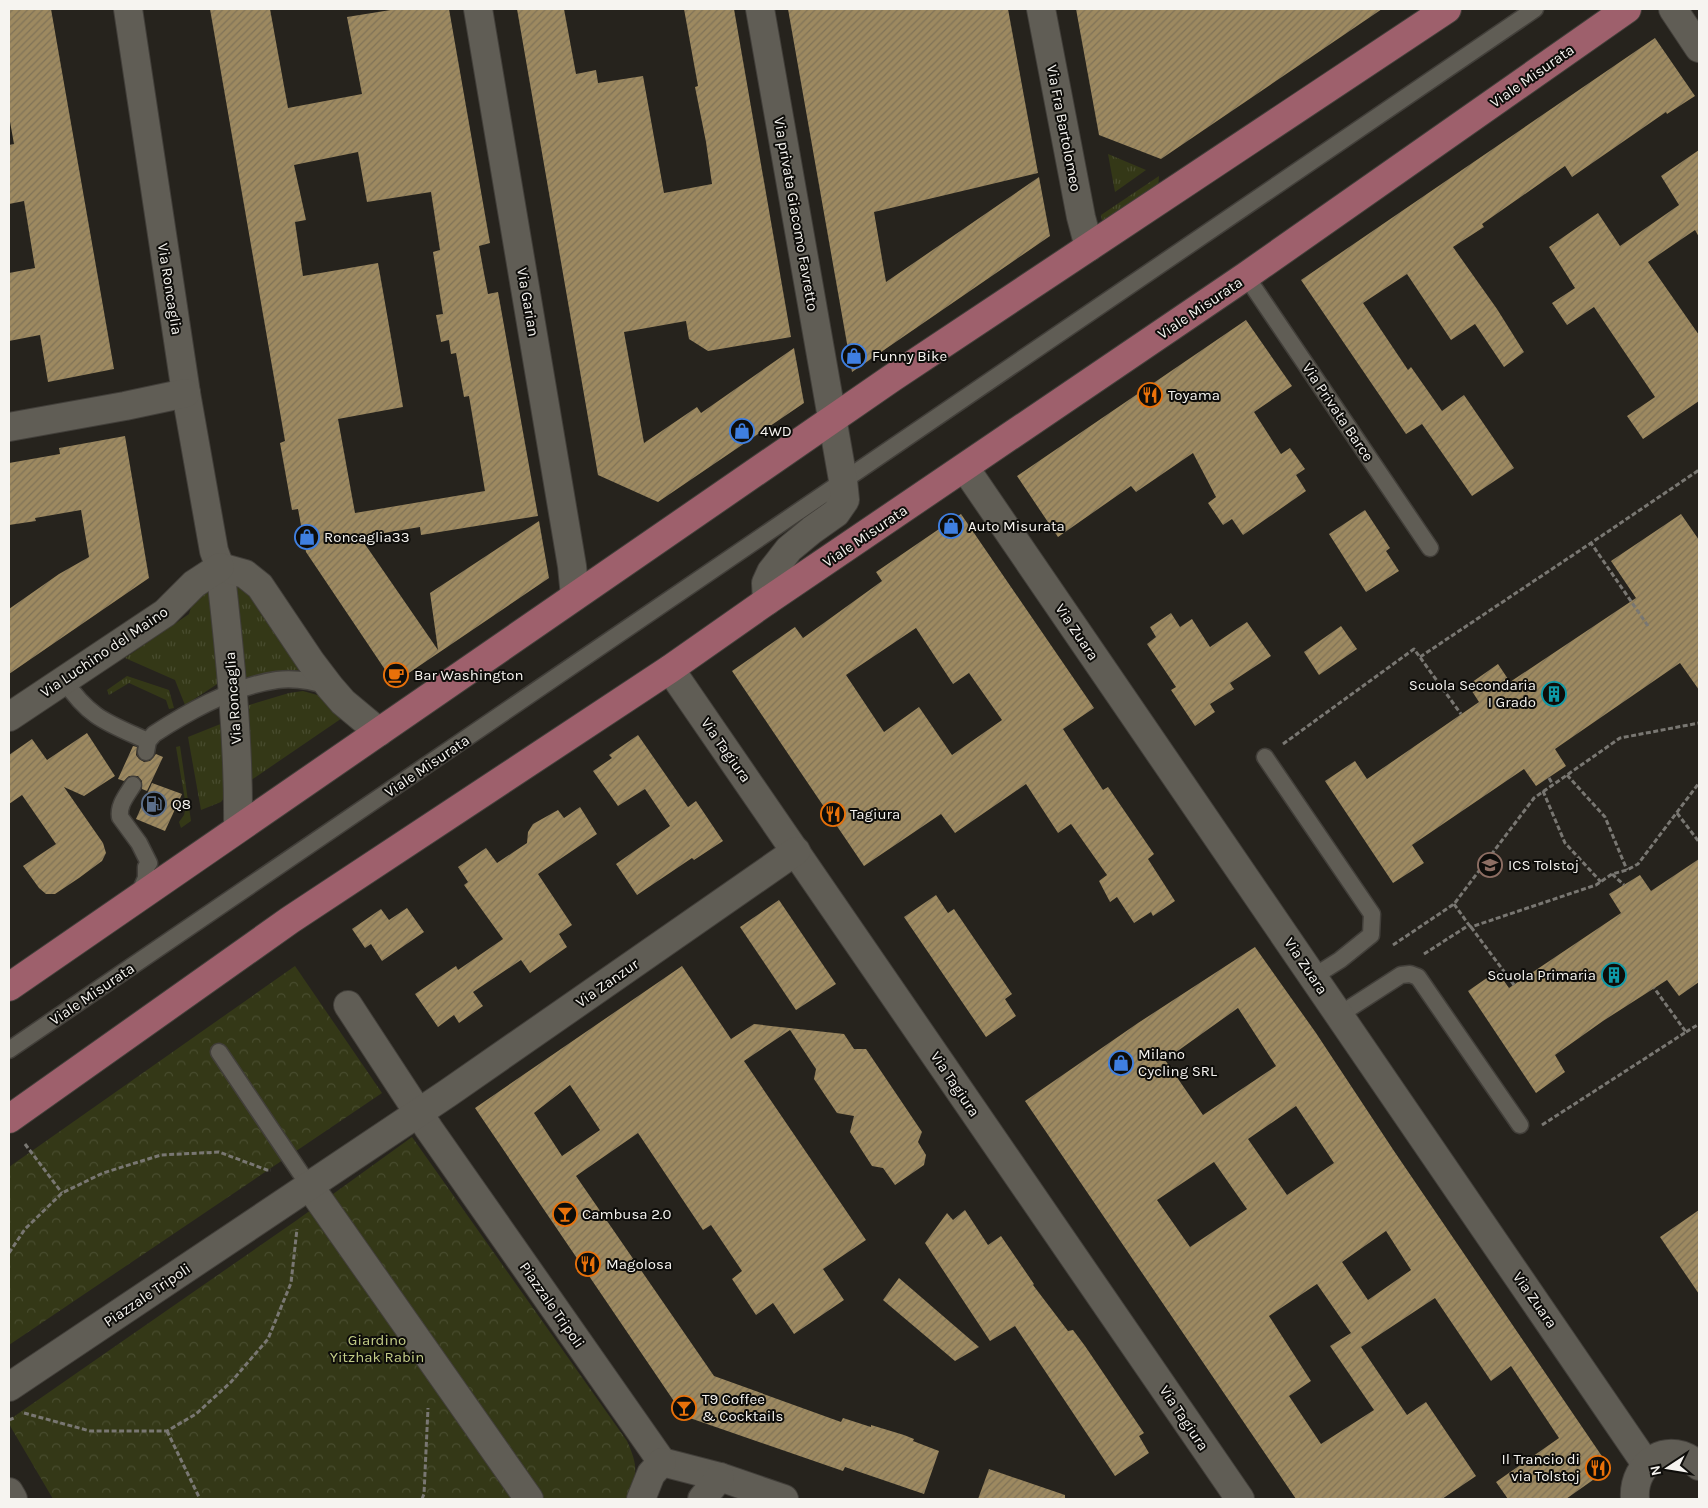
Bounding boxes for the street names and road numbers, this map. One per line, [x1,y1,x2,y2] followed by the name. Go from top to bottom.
[1487,40,1577,112] street label: Viale Misurata
[1043,63,1085,193] street label: Via Fra Bartolomeo
[770,116,822,312] street label: Via privata Giacomo Favretto
[154,242,186,336] street label: Via Roncaglia
[513,266,543,338] street label: Via Garian
[1154,273,1246,343] street label: Viale Misurata
[1298,359,1378,465] street label: Via Privata Barce
[819,501,911,571] street label: Viale Misurata
[1051,600,1103,664] street label: Via Zuara
[37,603,171,701] street label: Via Luchino del Maino
[221,651,245,745] street label: Via Roncaglia
[697,714,755,786] street label: Via Tagiura
[381,731,473,801] street label: Viale Misurata
[1280,934,1332,998] street label: Via Zuara
[572,954,642,1011] street label: Via Zanzur
[46,959,138,1029] street label: Viale Misurata
[927,1048,983,1120] street label: Via Tagiura
[516,1258,588,1352] street label: Piazzale Tripoli
[100,1259,194,1331] street label: Piazzale Tripoli
[1509,1268,1561,1332] street label: Via Zuara
[1156,1382,1212,1454] street label: Via Tagiura

